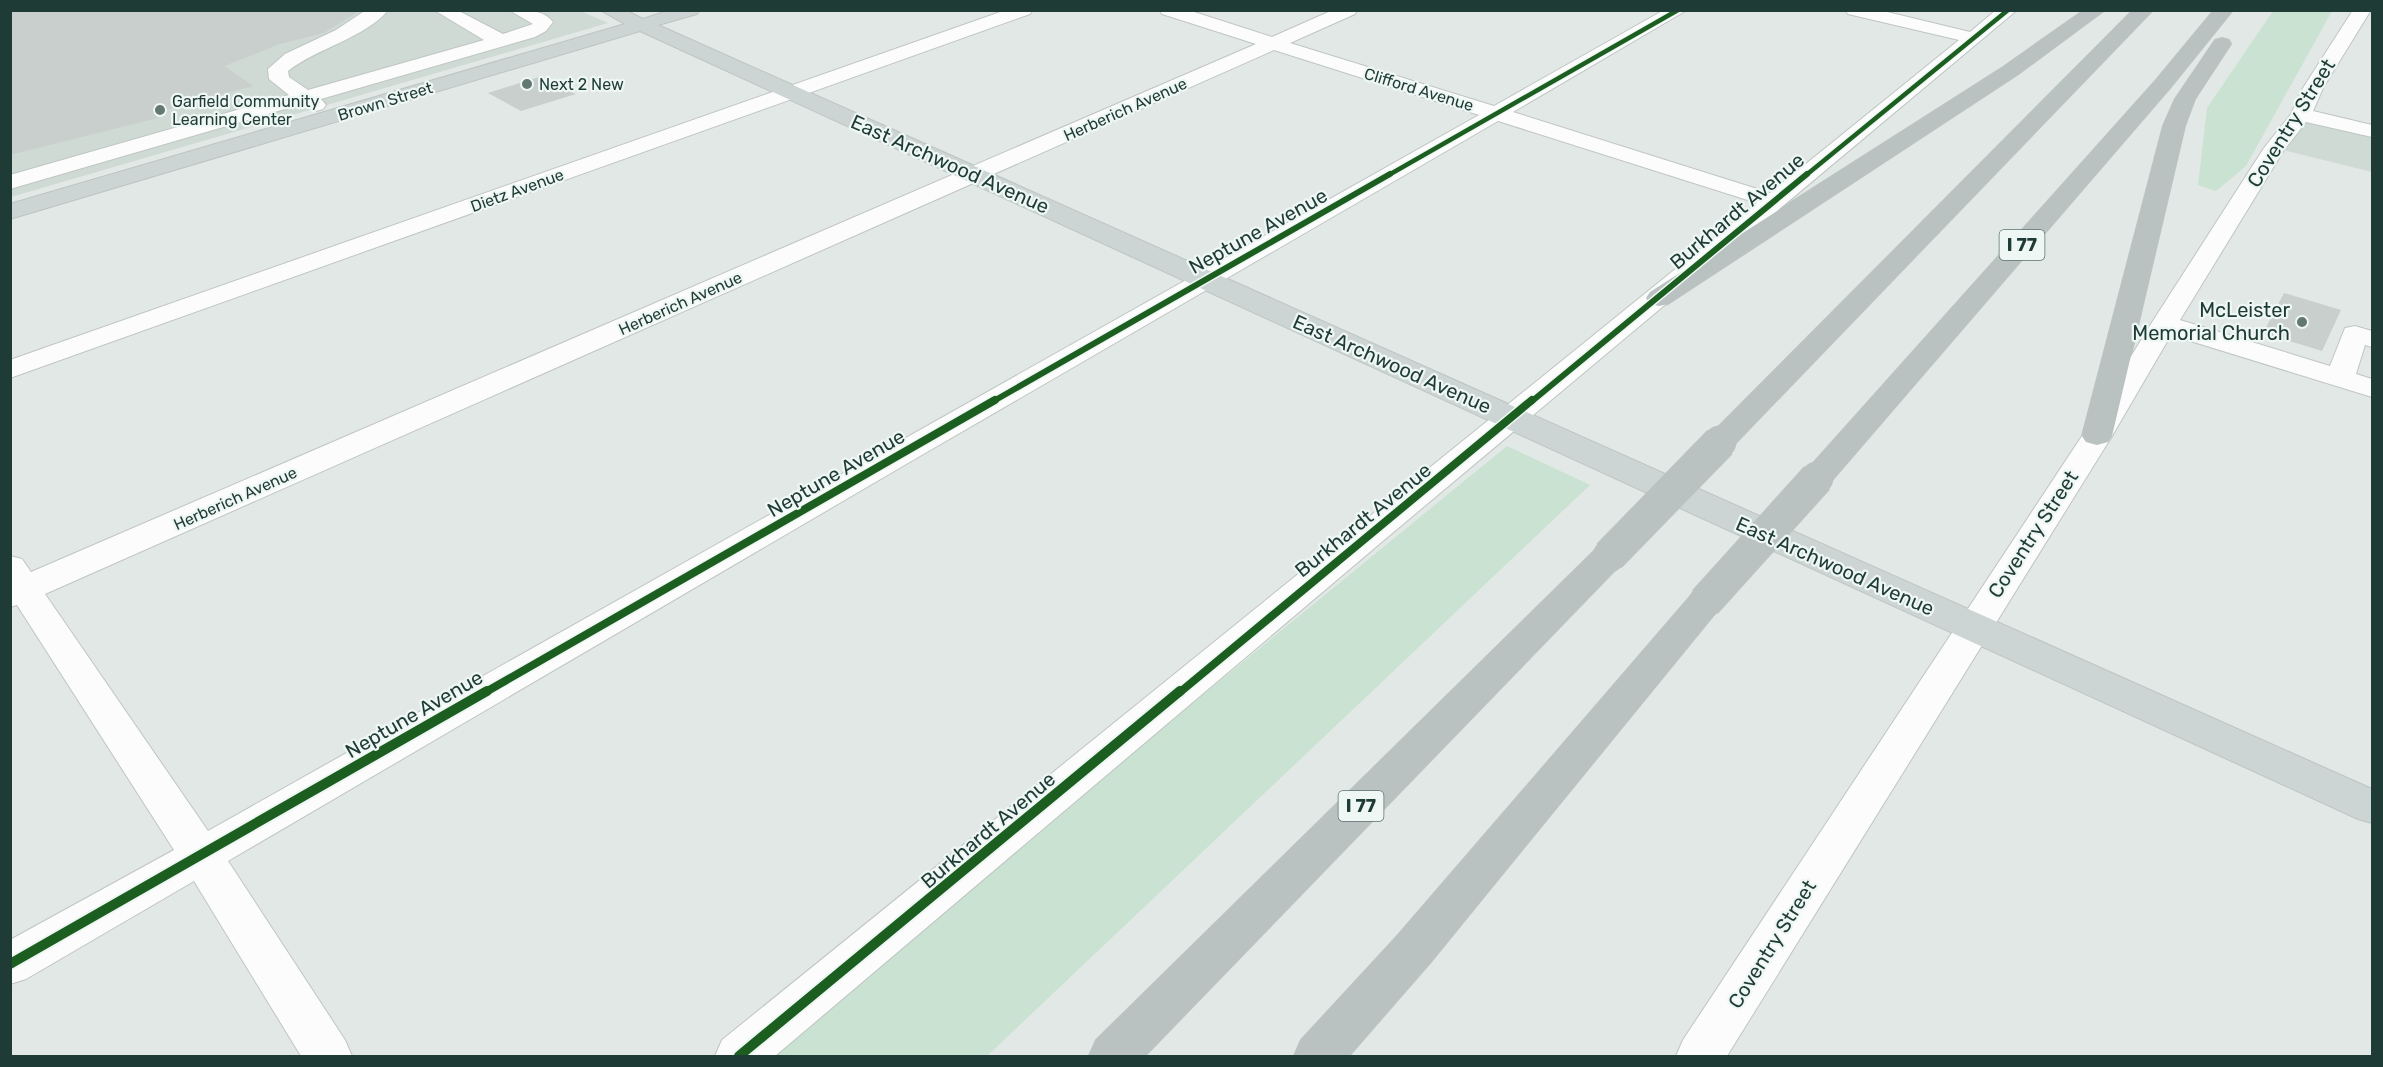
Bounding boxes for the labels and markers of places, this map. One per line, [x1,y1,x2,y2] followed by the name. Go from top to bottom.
[539,75,624,94] place label: Next 2 New
[520,77,534,91] marker: Next 2 New
[172,92,320,129] place label: Garfield Community Learning Center
[153,103,167,117] marker: Garfield Community Learning Center
[2132,298,2290,345] place label: McLeister Memorial Church
[2295,315,2309,329] marker: McLeister Memorial Church

